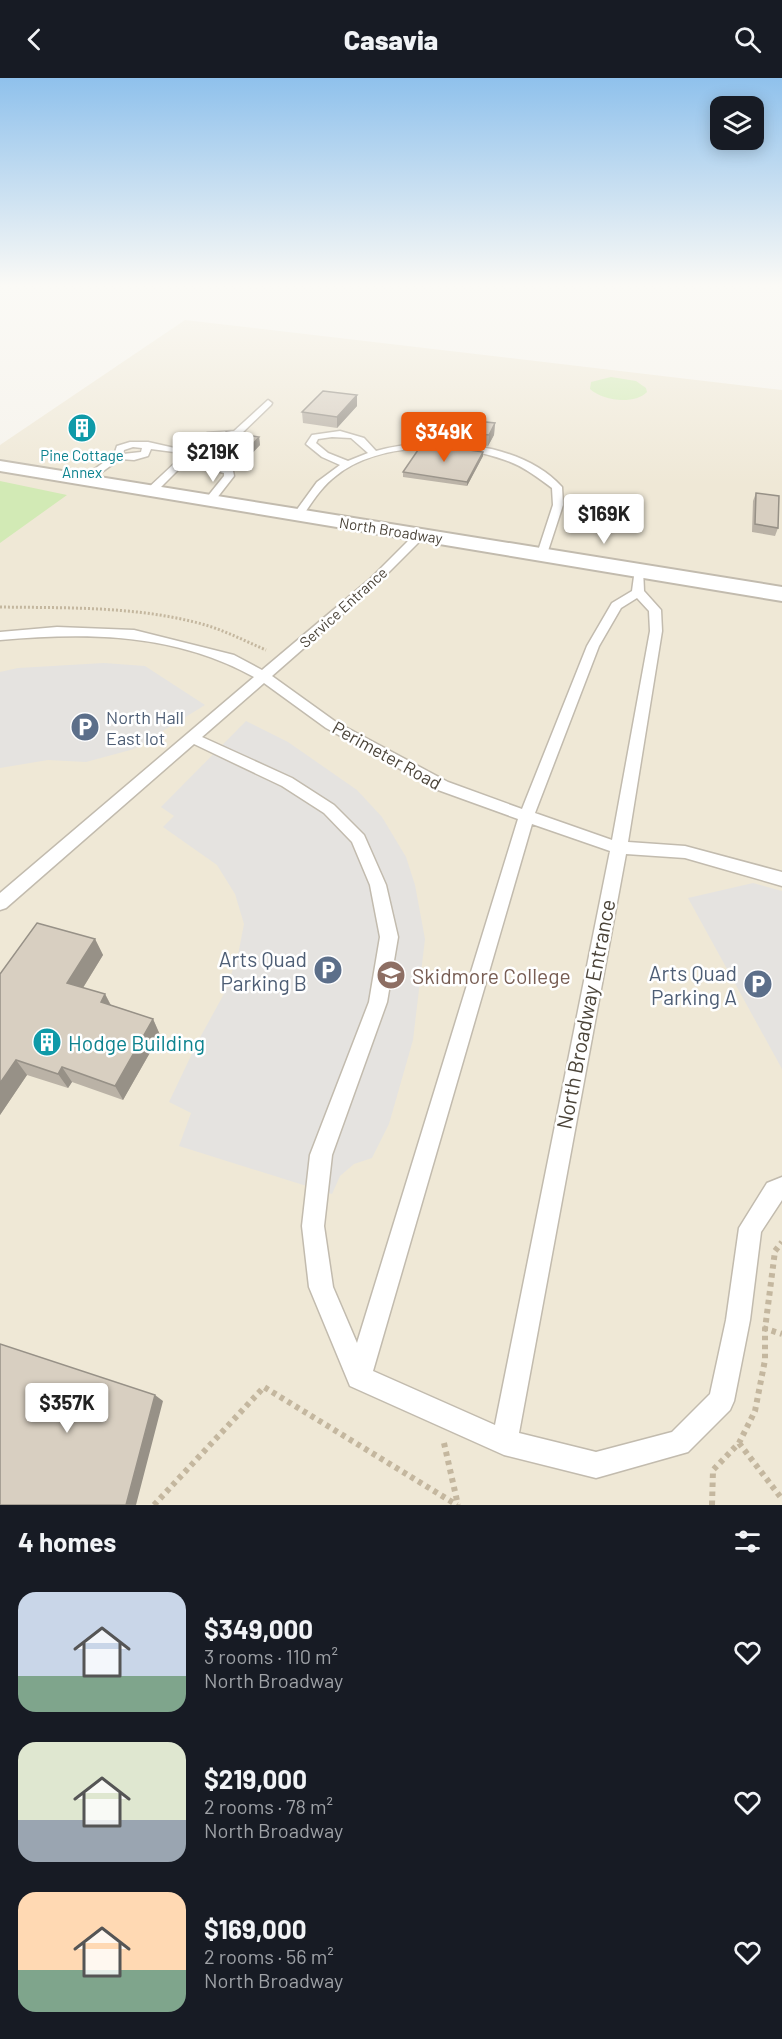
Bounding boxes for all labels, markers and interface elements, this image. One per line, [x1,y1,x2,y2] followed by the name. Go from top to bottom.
[18,23,51,56] icon: back
[344,23,438,55] text: Casavia
[731,23,764,56] icon: search
[710,96,764,150] map controls
[710,96,764,150] button: layers
[66,412,98,444] building icon: Pine Cottage Annex
[402,412,486,463] pin: $349K
[415,419,473,443] text: $349K
[171,432,255,483] pin: $219K
[187,439,239,463] text: $219K
[40,446,124,481] place label: Pine Cottage Annex
[562,494,646,545] pin: $169K
[578,501,630,525] text: $169K
[338,513,444,547] street label: North Broadway
[295,563,391,651] street label: Service Entrance
[106,706,184,749] place label: North Hall East lot
[69,711,101,743] parking icon: North Hall East lot
[329,716,445,794] street label: Perimeter Road
[550,897,620,1131] street label: North Broadway Entrance
[219,946,307,995] place label: Arts Quad Parking B
[312,954,344,986] parking icon: Arts Quad Parking B
[375,959,407,991] school or university icon: Skidmore College
[649,960,737,1009] place label: Arts Quad Parking A
[412,963,571,988] place label: Skidmore College
[742,968,774,1000] parking icon: Arts Quad Parking A
[31,1026,63,1058] building icon: Hodge Building
[68,1030,205,1055] place label: Hodge Building
[25,1383,109,1434] pin: $357K
[39,1390,95,1414] text: $357K
[731,1525,764,1558] icon: filters
[18,1526,116,1557] text: 4 homes
[204,1613,313,1644] text: $349,000
[66,1616,138,1688] icon: home
[731,1636,764,1669] icon: heart
[204,1644,338,1668] text: 3 rooms · 110 m²
[204,1668,343,1692] text: North Broadway
[204,1763,307,1794] text: $219,000
[66,1766,138,1838] icon: home
[731,1786,764,1819] icon: heart
[204,1794,333,1818] text: 2 rooms · 78 m²
[204,1818,343,1842] text: North Broadway
[204,1913,307,1944] text: $169,000
[66,1916,138,1988] icon: home
[731,1936,764,1969] icon: heart
[204,1944,334,1968] text: 2 rooms · 56 m²
[204,1968,343,1992] text: North Broadway

